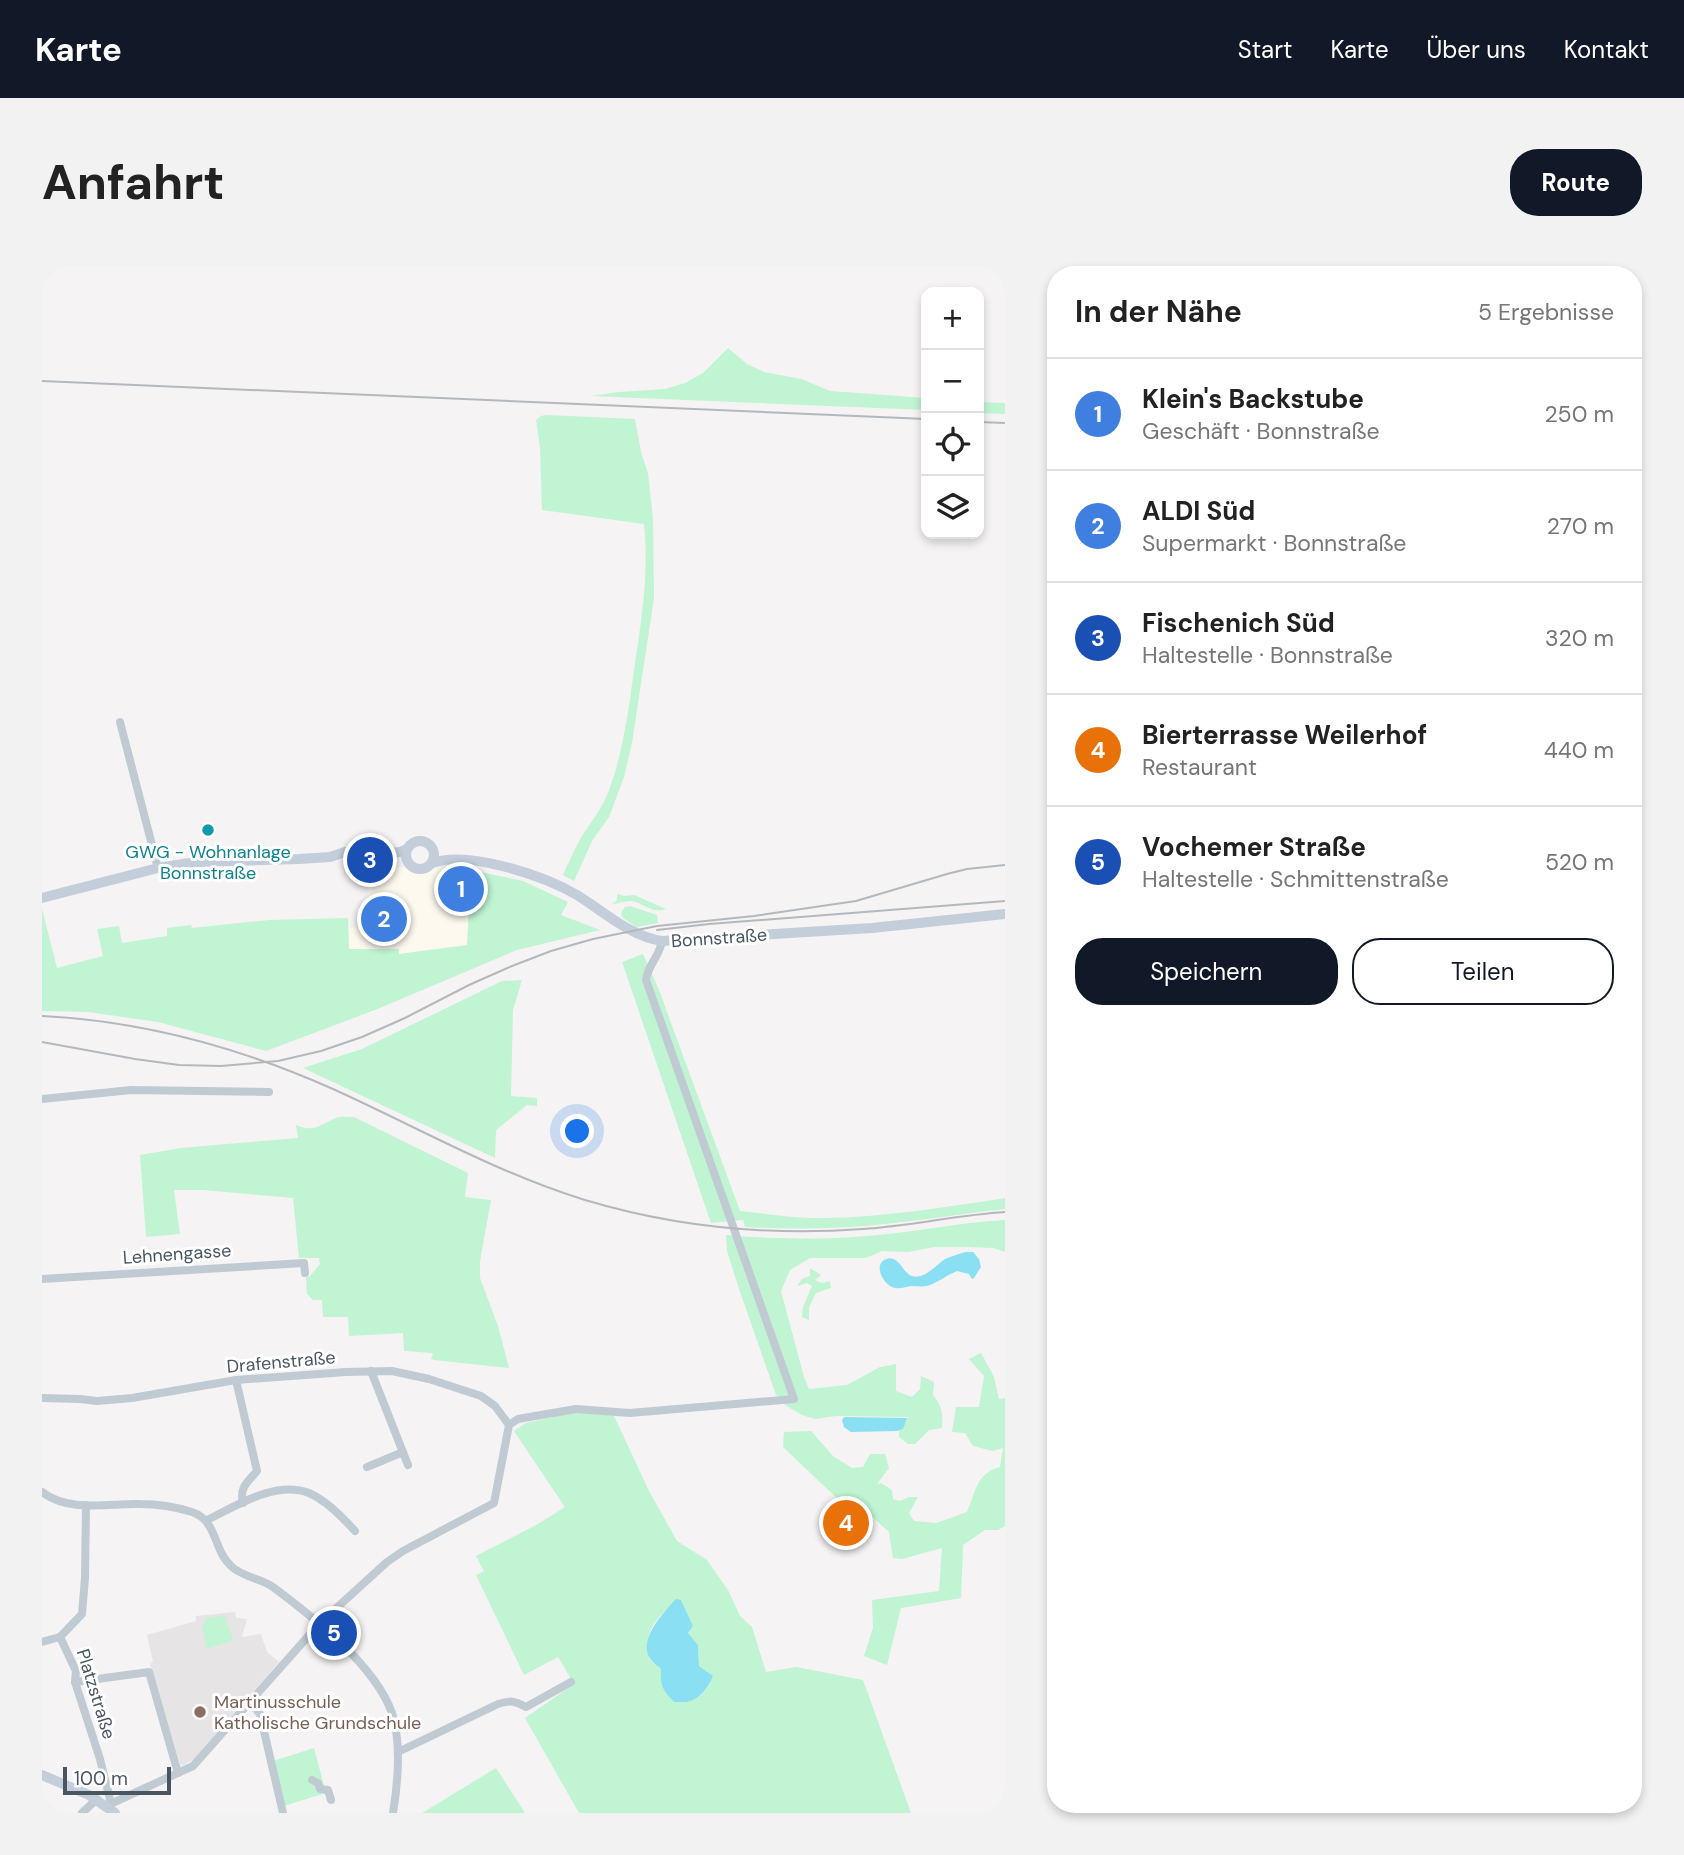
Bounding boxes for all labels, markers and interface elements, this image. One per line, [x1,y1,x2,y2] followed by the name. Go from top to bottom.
[35,28,122,71] text: Karte
[1238,34,1292,65] text: Start
[1330,34,1389,65] text: Karte
[1427,34,1526,65] text: Über uns
[1564,34,1649,65] text: Kontakt
[1510,149,1642,216] button: Route
[42,150,224,214] text: Anfahrt
[921,287,984,539] map controls
[921,287,984,350] button: +
[1075,292,1242,331] text: In der Nähe
[1478,297,1614,327] text: 5 Ergebnisse
[921,350,984,413] button: −
[1142,382,1364,416] text: Klein's Backstube
[1094,399,1102,429] text: 1
[1544,399,1614,429] text: 250 m
[921,413,984,476] button: locate
[1142,416,1380,446] text: Geschäft · Bonnstraße
[921,476,984,539] button: layers
[1142,494,1255,528] text: ALDI Süd
[1091,511,1105,541] text: 2
[1547,511,1614,541] text: 270 m
[1142,528,1406,558] text: Supermarkt · Bonnstraße
[1142,606,1335,640] text: Fischenich Süd
[1091,623,1105,653] text: 3
[1545,623,1614,653] text: 320 m
[1142,640,1393,670] text: Haltestelle · Bonnstraße
[1142,718,1427,752] text: Bierterrasse Weilerhof
[1091,735,1105,765] text: 4
[1544,735,1614,765] text: 440 m
[1142,752,1257,782] text: Restaurant
[200,822,216,838] marker: GWG - Wohnanlage Bonnstraße
[1142,830,1366,864] text: Vochemer Straße
[347,834,393,886] pin: 3
[125,840,291,885] place label: GWG - Wohnanlage Bonnstraße
[1091,847,1105,877] text: 5
[1545,847,1614,877] text: 520 m
[438,863,484,915] pin: 1
[1142,864,1449,894] text: Haltestelle · Schmittenstraße
[361,893,407,945] pin: 2
[670,923,768,953] street label: Bonnstraße
[1075,938,1338,1005] button: Speichern
[1352,938,1614,1005] button: Teilen
[560,1114,594,1148] your location
[122,1238,232,1270] street label: Lehnengasse
[226,1345,336,1379] street label: Drafenstraße
[823,1497,869,1549] pin: 4
[311,1607,357,1659] pin: 5
[71,1646,121,1742] street label: Platzstraße
[214,1690,421,1735] place label: Martinusschule Katholische Grundschule
[192,1704,208,1720] marker: Martinusschule Katholische Grundschule
[63,1764,172,1796] scale bar
[74,1766,128,1791] text: 100 m

